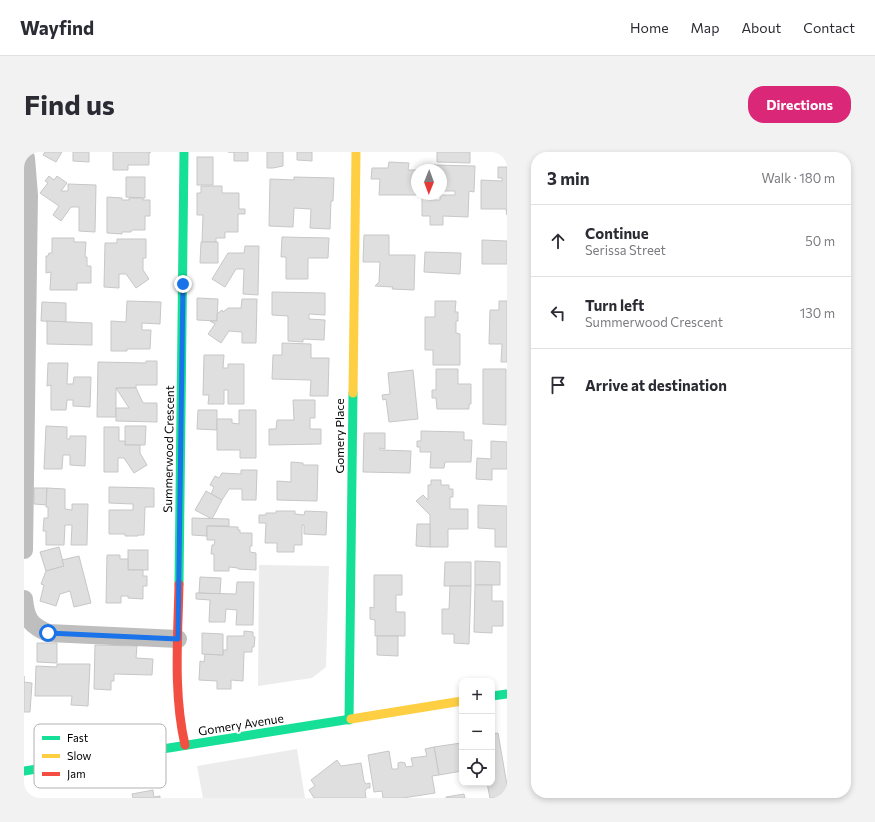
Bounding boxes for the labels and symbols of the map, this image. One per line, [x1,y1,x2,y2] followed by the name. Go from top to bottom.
[411,164,447,200] north arrow
[174,275,192,293] route end
[160,385,176,513] street label: Summerwood Crescent
[332,398,346,474] street label: Gomery Place
[39,624,57,642] route start
[197,710,284,738] street label: Gomery Avenue
[34,724,166,788] legend
[67,731,89,744] text: Fast
[67,749,92,762] text: Slow
[67,767,86,781] text: Jam

